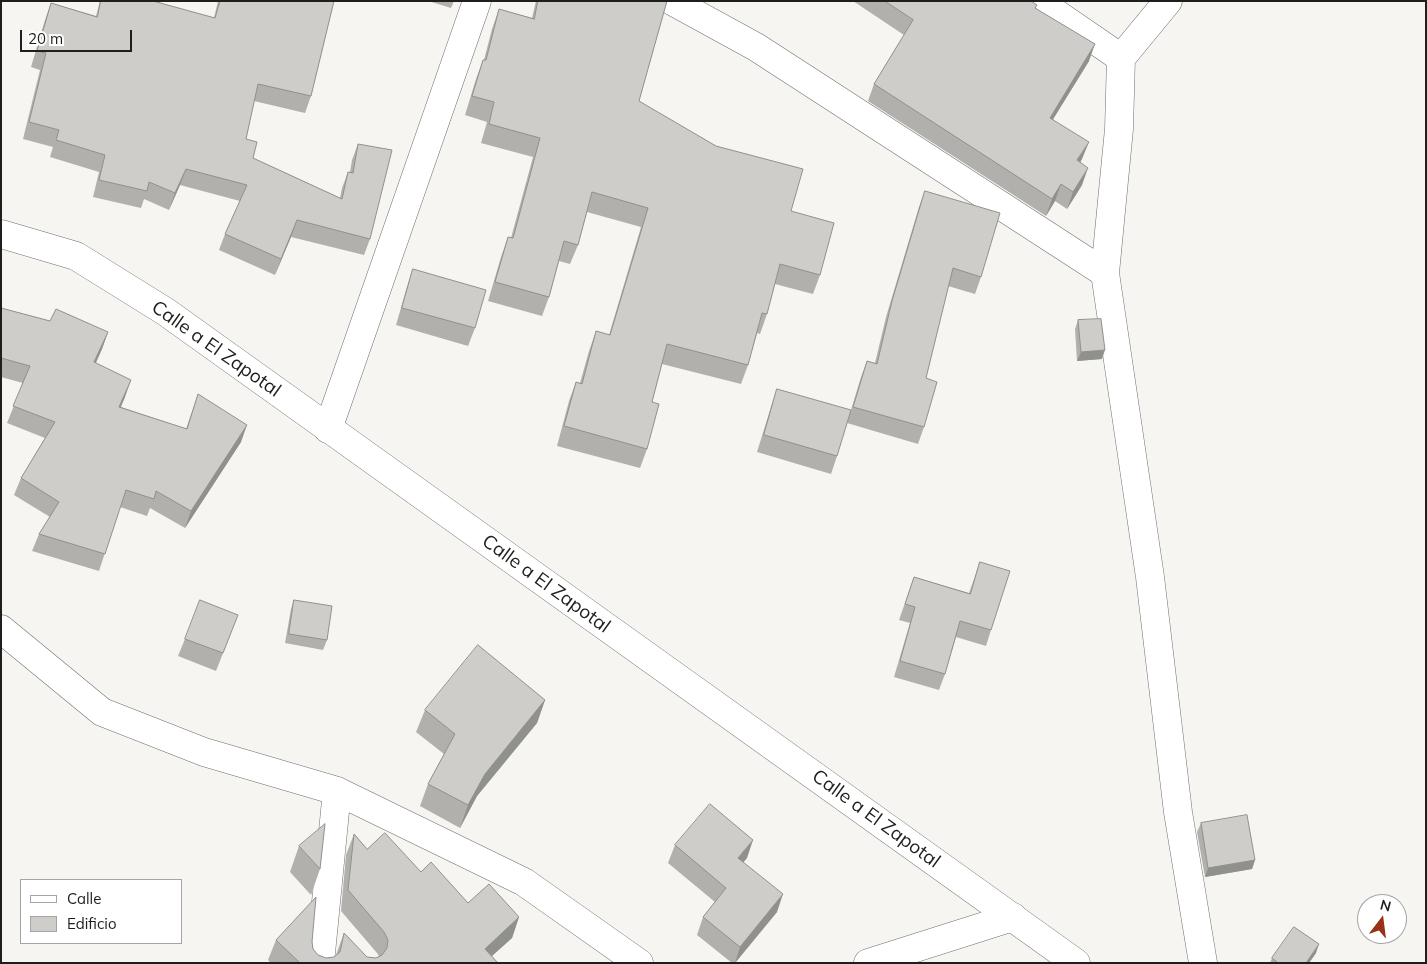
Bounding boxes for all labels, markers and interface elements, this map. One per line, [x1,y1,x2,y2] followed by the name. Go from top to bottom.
[22,20,135,52] scale bar
[28,29,63,48] text: 20 m
[147,296,285,402] street label: Calle a El Zapotal
[478,530,614,638] street label: Calle a El Zapotal
[808,765,944,873] street label: Calle a El Zapotal
[20,879,182,944] legend
[67,889,101,908] text: Calle
[1357,894,1407,944] north arrow
[1378,895,1393,916] text: N
[67,914,117,933] text: Edificio

